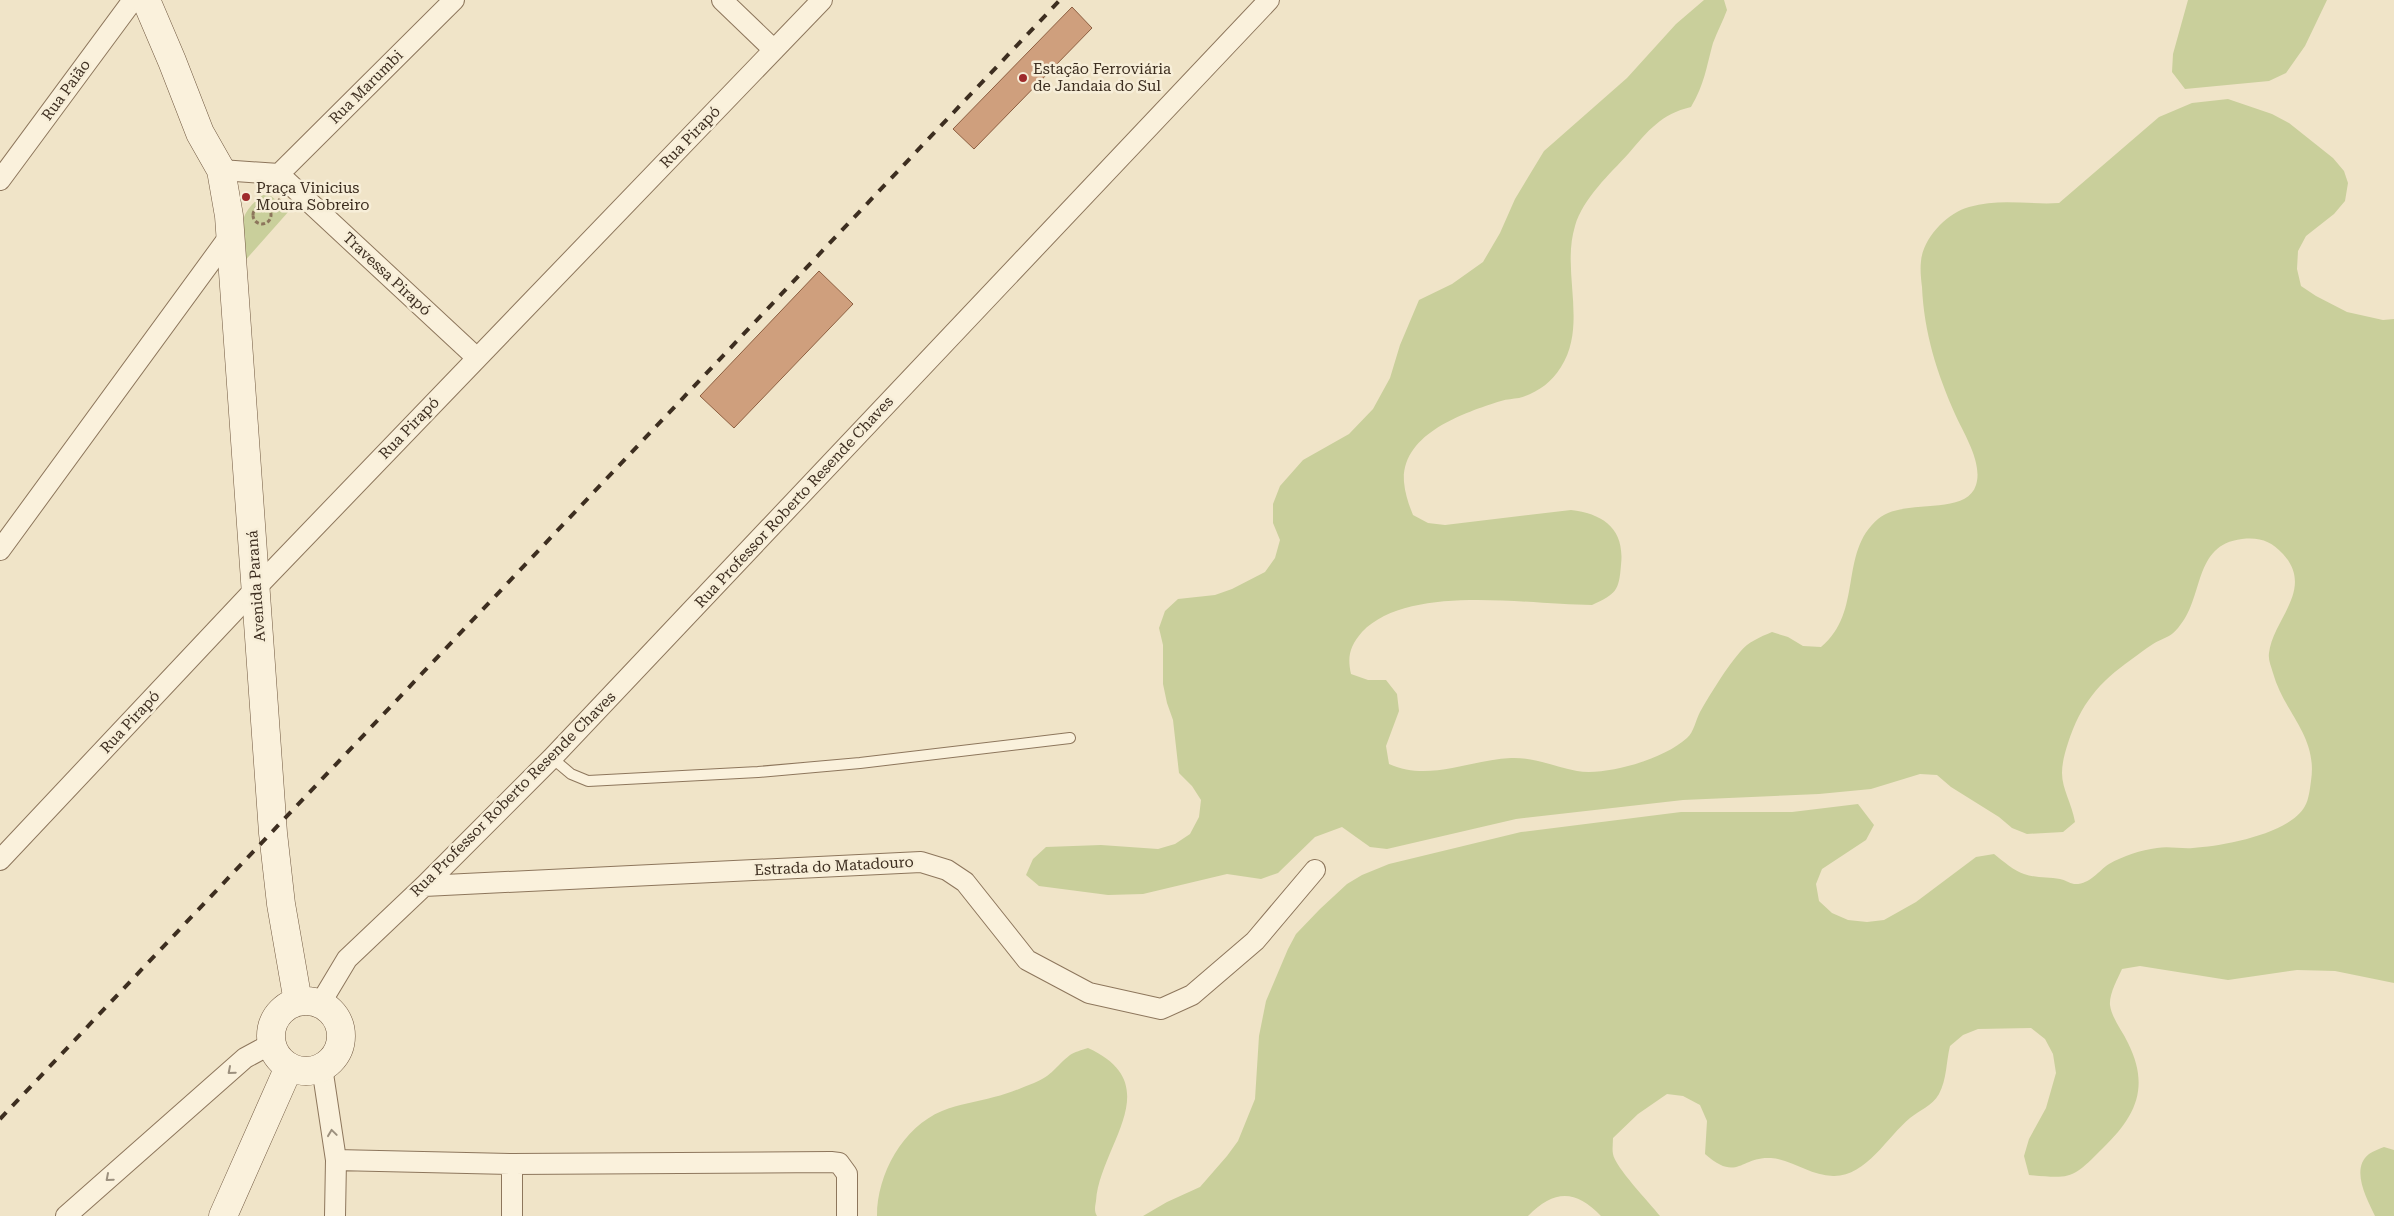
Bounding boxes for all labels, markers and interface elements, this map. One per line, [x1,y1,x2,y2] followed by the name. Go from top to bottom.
[325,46,407,128] street label: Rua Marumbi
[38,56,94,124] street label: Rua Paião
[1033,60,1171,95] place label: Estação Ferroviária de Jandaia do Sul
[1017,72,1029,84] marker: Estação Ferroviária de Jandaia do Sul
[656,102,724,172] street label: Rua Pirapó
[256,179,369,214] place label: Praça Vinicius Moura Sobreiro
[240,191,252,203] marker: Praça Vinicius Moura Sobreiro
[339,229,435,319] street label: Travessa Pirapó
[375,393,443,463] street label: Rua Pirapó
[691,393,897,611] street label: Rua Professor Roberto Resende Chaves
[243,530,269,642] street label: Avenida Paraná
[96,687,164,757] street label: Rua Pirapó
[407,688,619,900] street label: Rua Professor Roberto Resende Chaves
[754,853,914,879] street label: Estrada do Matadouro
[227,1065,236,1074] one-way arrow
[328,1128,338,1137] one-way arrow
[106,1173,115,1181] one-way arrow

